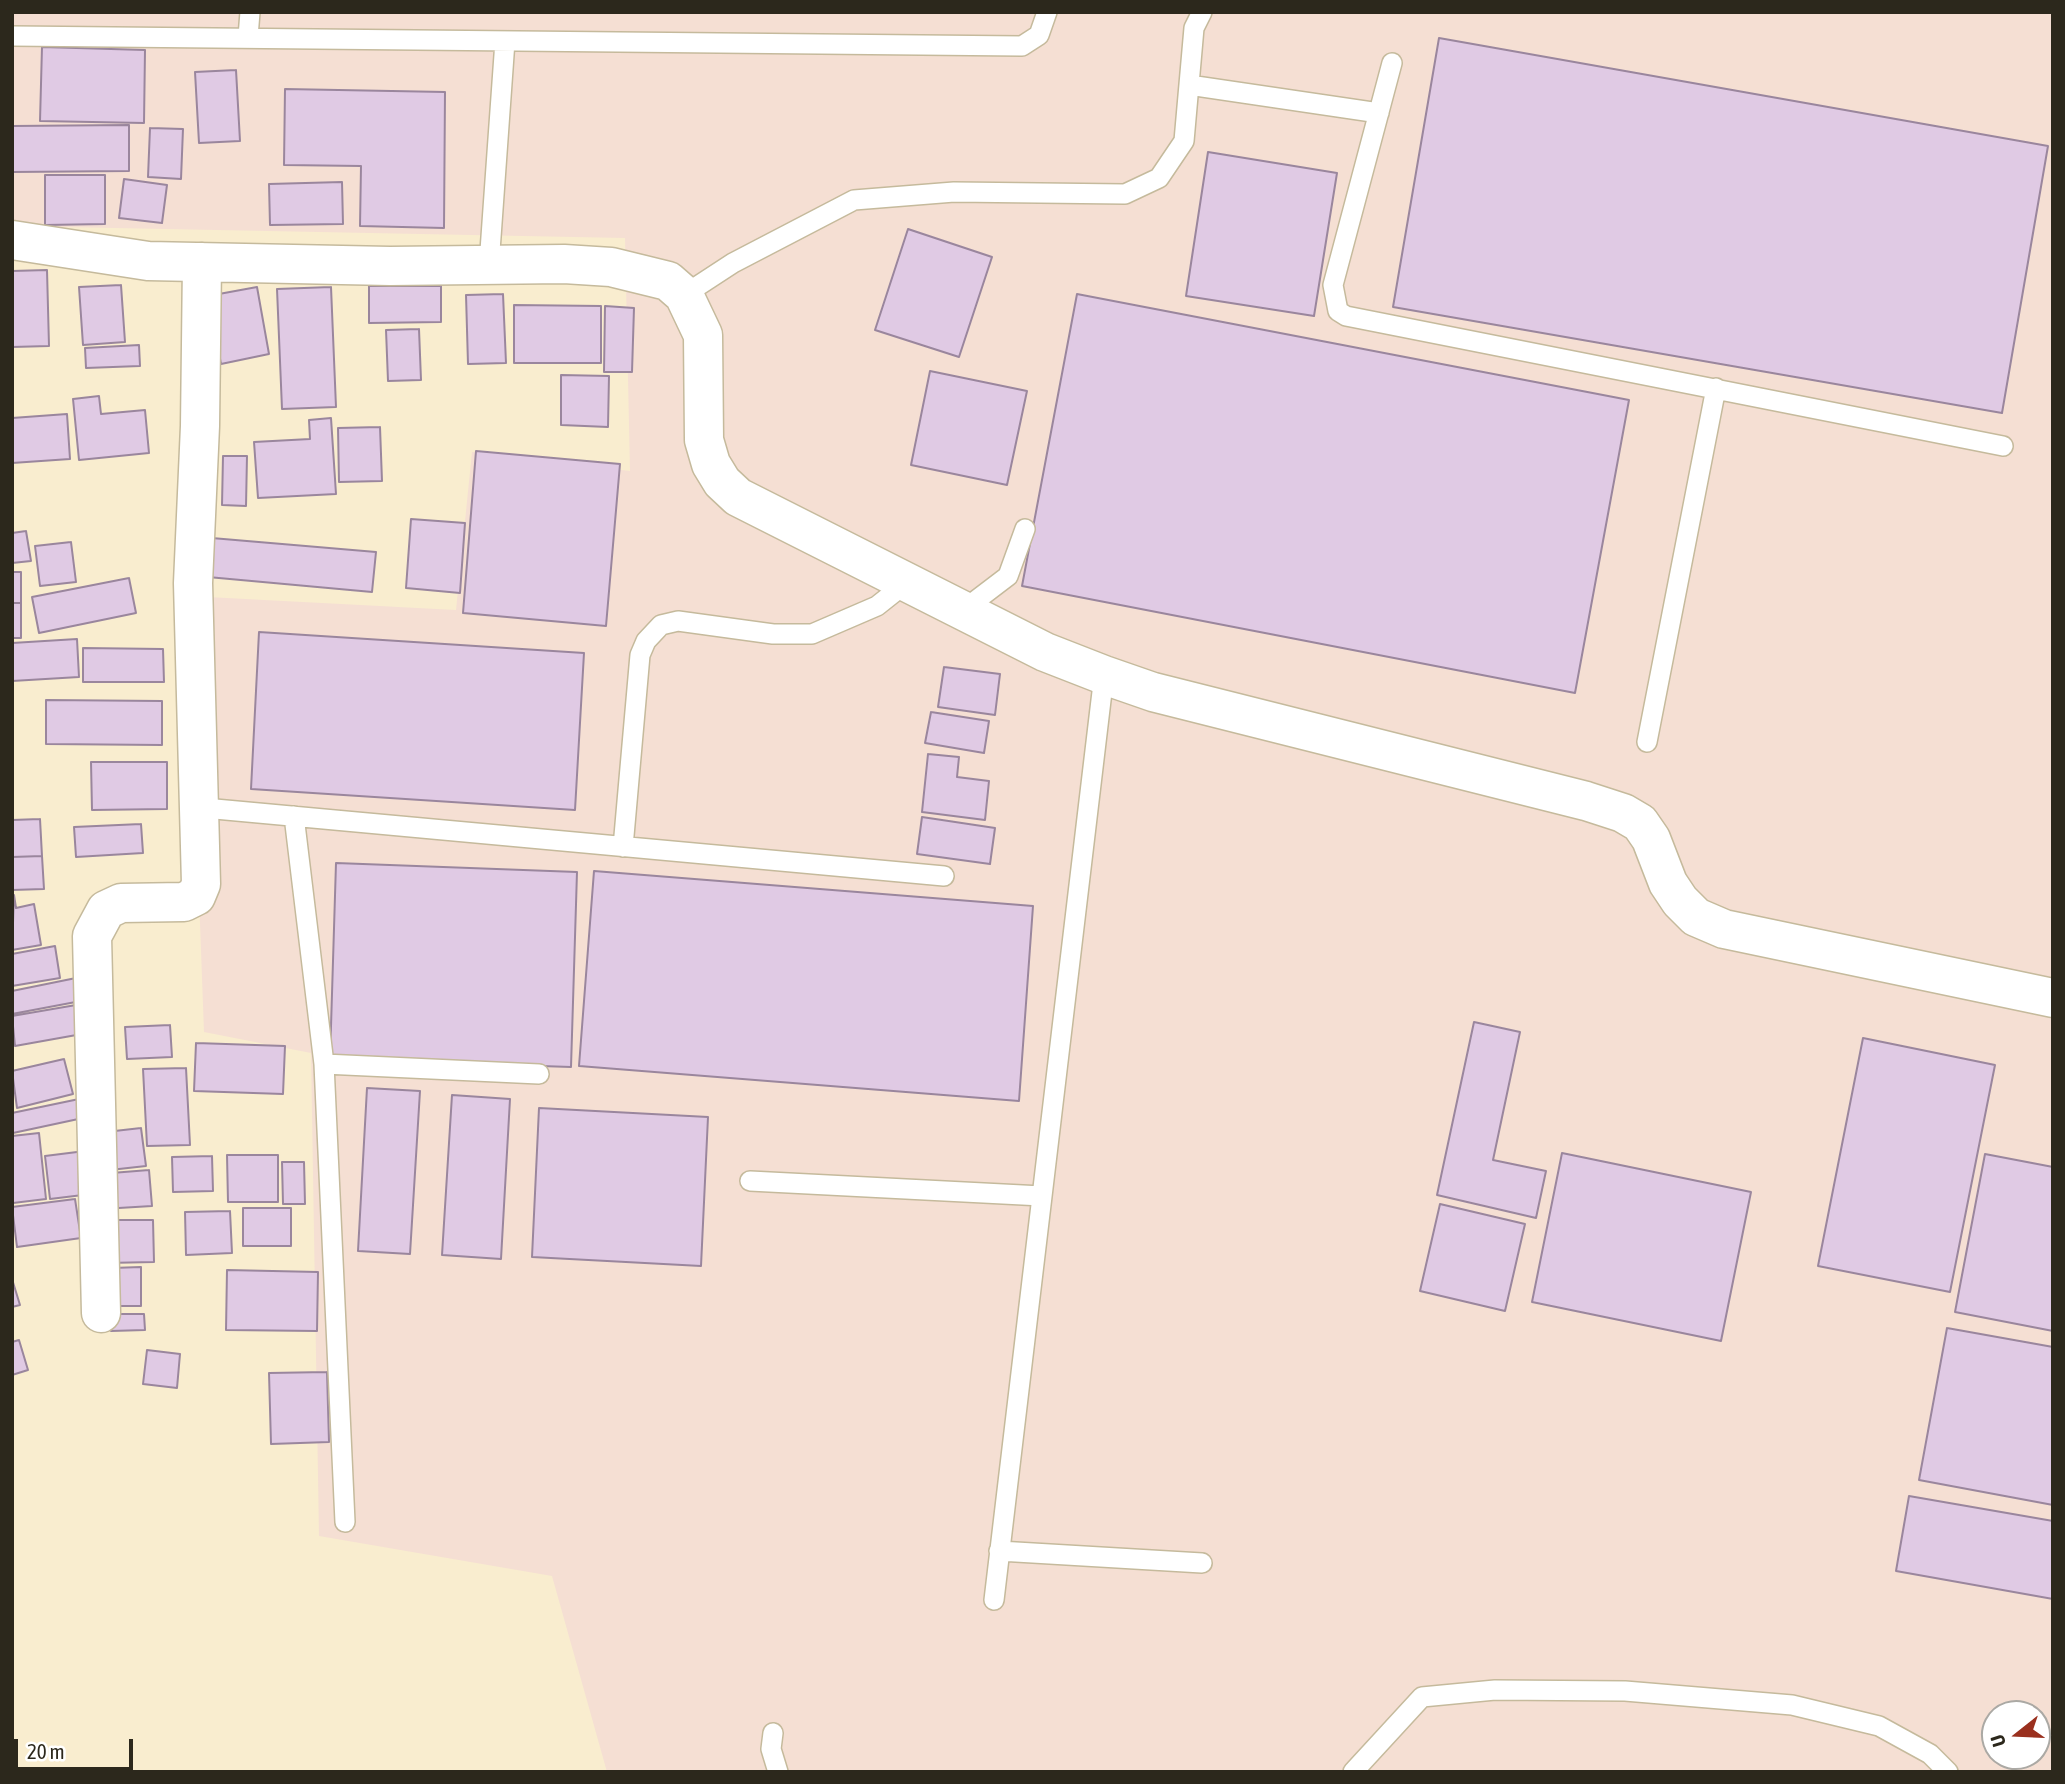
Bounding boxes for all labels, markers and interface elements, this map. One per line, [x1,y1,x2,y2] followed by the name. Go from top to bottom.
[1981,1700,2051,1770] north arrow
[18,1724,136,1768] scale bar
[1986,1732,2010,1750] text: U
[27,1739,65,1763] text: 20 m

